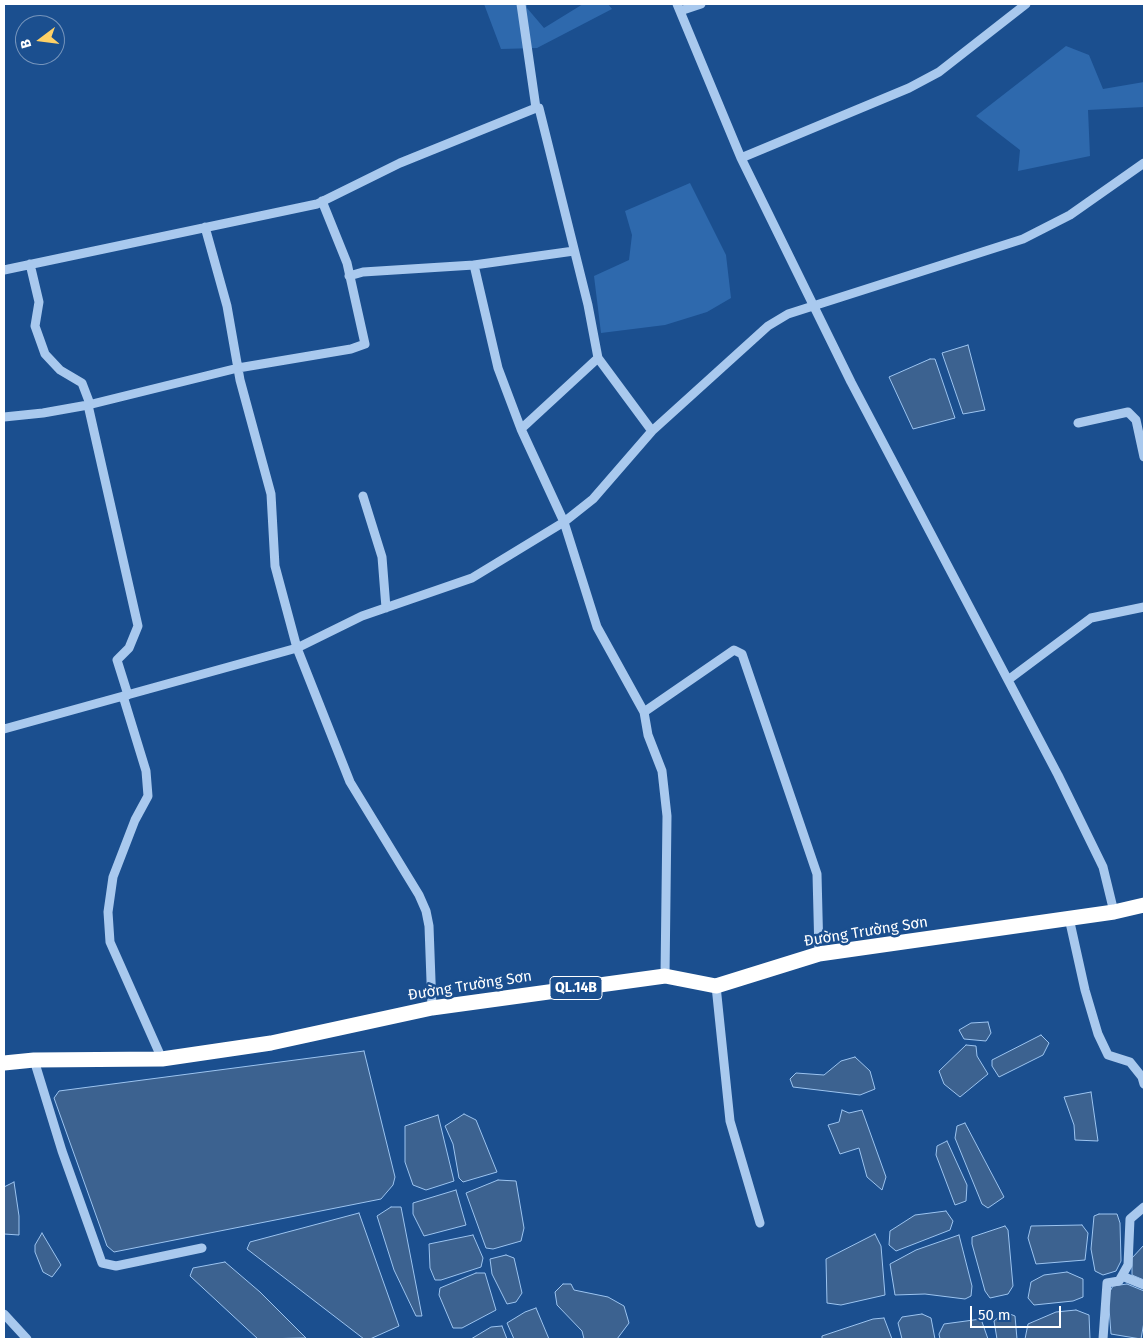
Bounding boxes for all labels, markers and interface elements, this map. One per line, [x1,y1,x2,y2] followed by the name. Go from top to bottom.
[15,15,65,65] north arrow
[17,37,35,50] text: B
[803,913,929,951] street label: Đường Trường Sơn
[407,967,533,1005] street label: Đường Trường Sơn
[550,976,602,1000] road number: QL.14B
[973,1296,1064,1328] scale bar
[978,1306,1011,1324] text: 50 m

